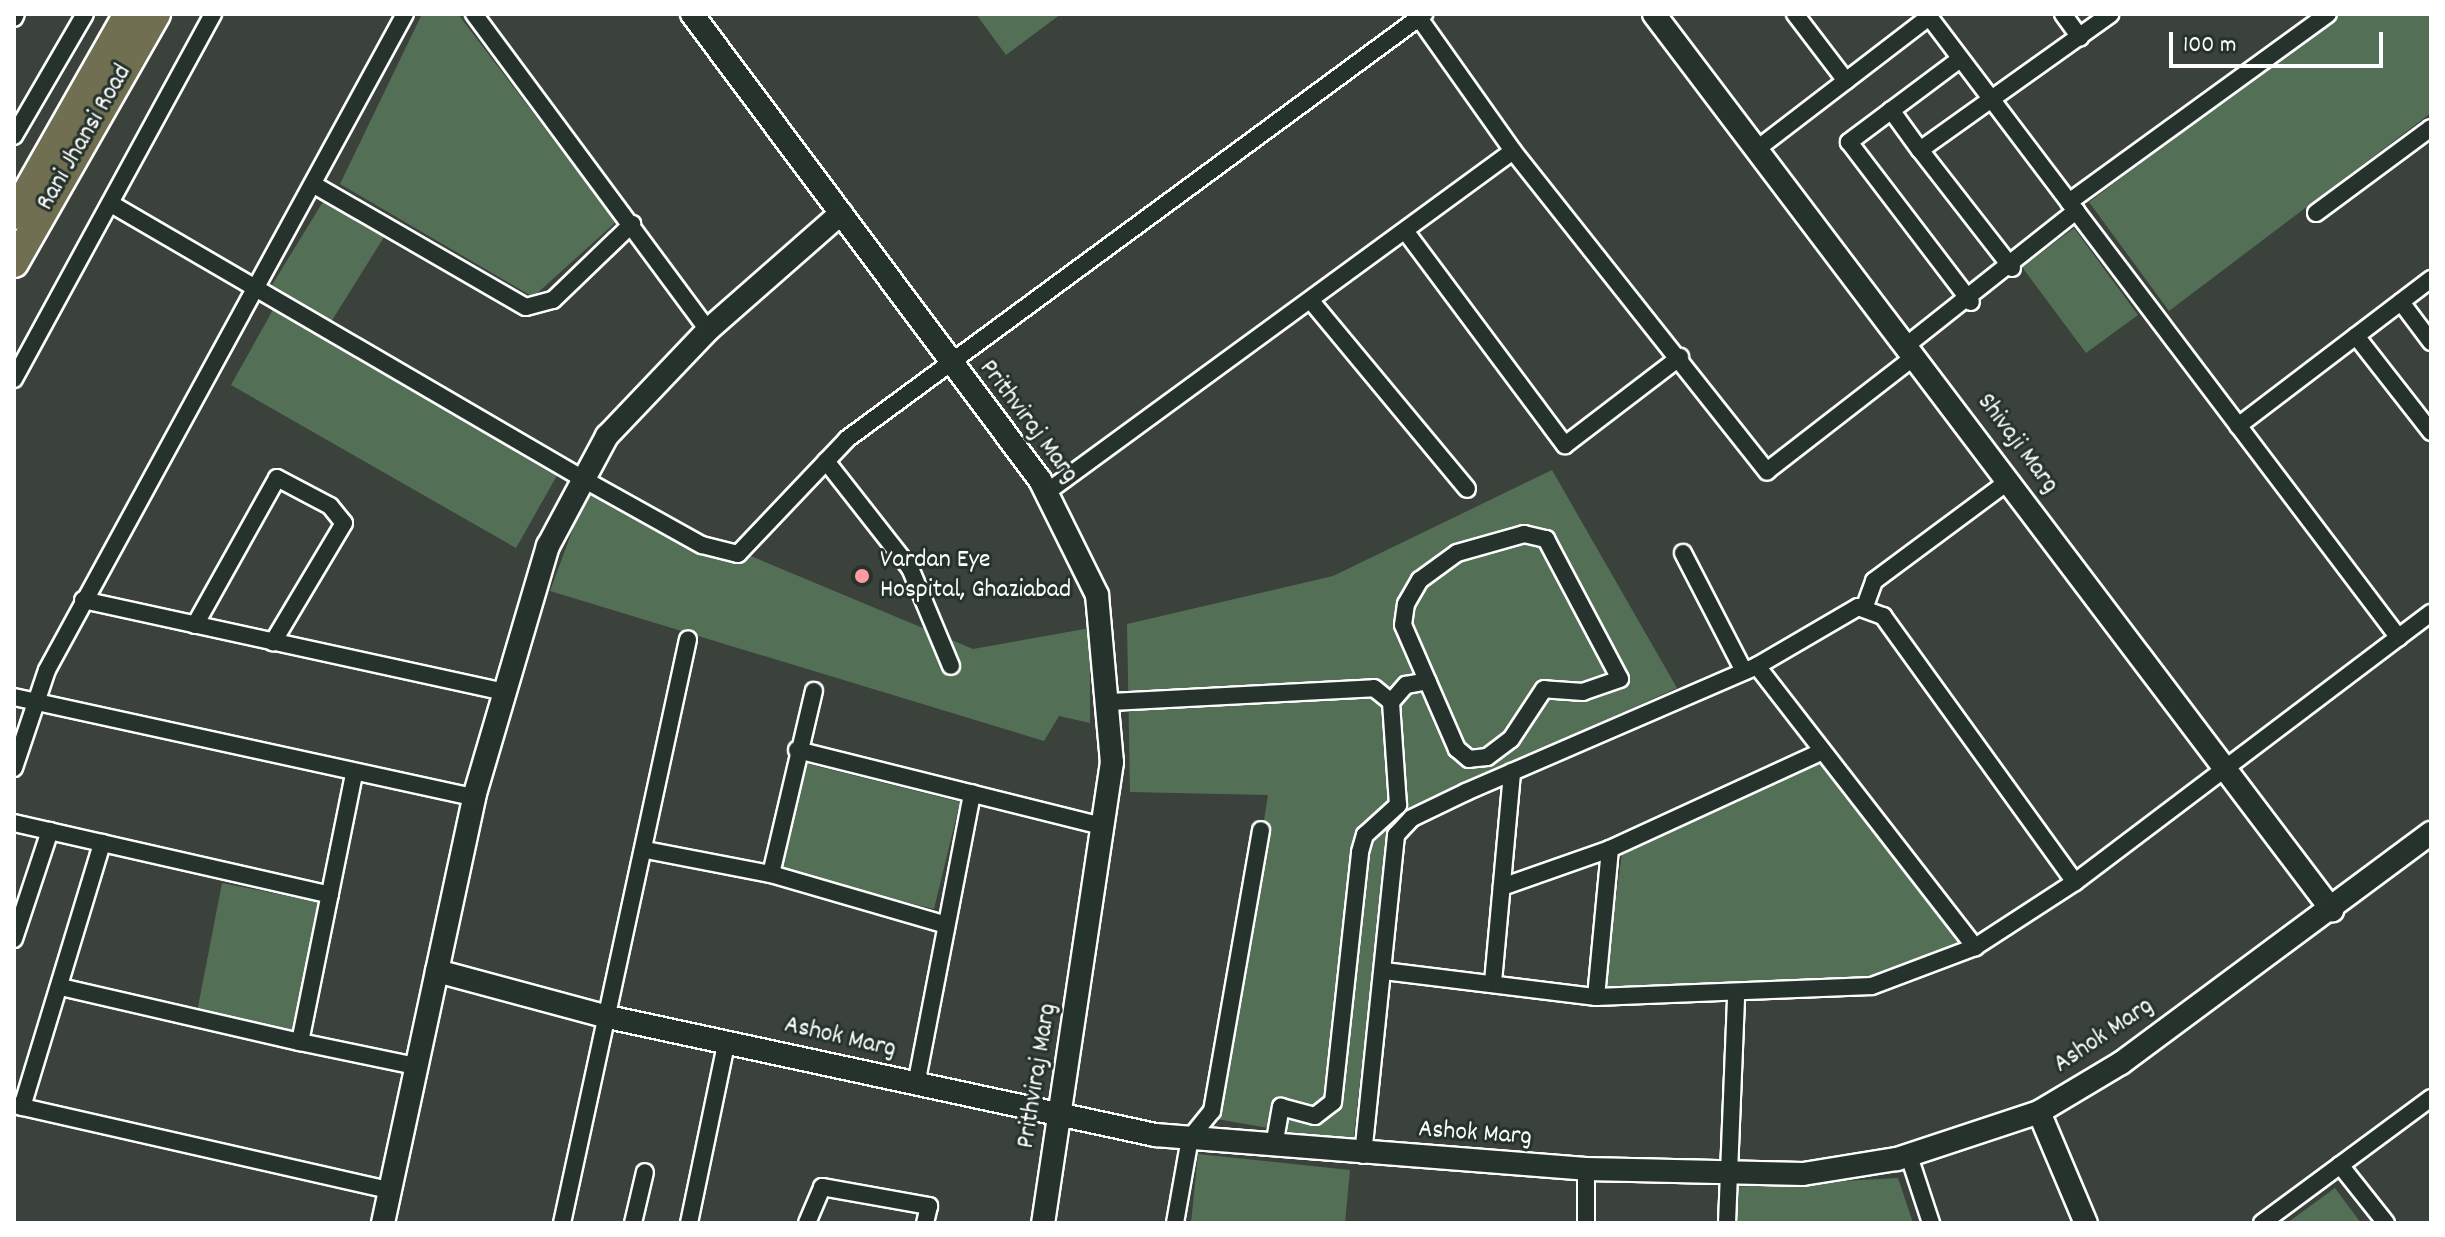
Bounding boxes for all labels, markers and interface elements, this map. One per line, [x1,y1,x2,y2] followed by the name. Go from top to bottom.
[2173,16,2387,66] scale bar
[2183,29,2236,63] text: 100 m
[31,59,139,217] street label: Rani Jhansi Road
[971,354,1085,490] street label: Prithviraj Marg
[1969,388,2065,500] street label: Shivaji Marg
[880,545,1071,606] place label: Vardan Eye Hospital, Ghaziabad
[851,565,873,587] marker: Vardan Eye Hospital, Ghaziabad
[2048,991,2160,1081] street label: Ashok Marg
[1011,1001,1065,1151] street label: Prithviraj Marg
[781,1010,899,1066] street label: Ashok Marg
[1417,1114,1533,1154] street label: Ashok Marg

